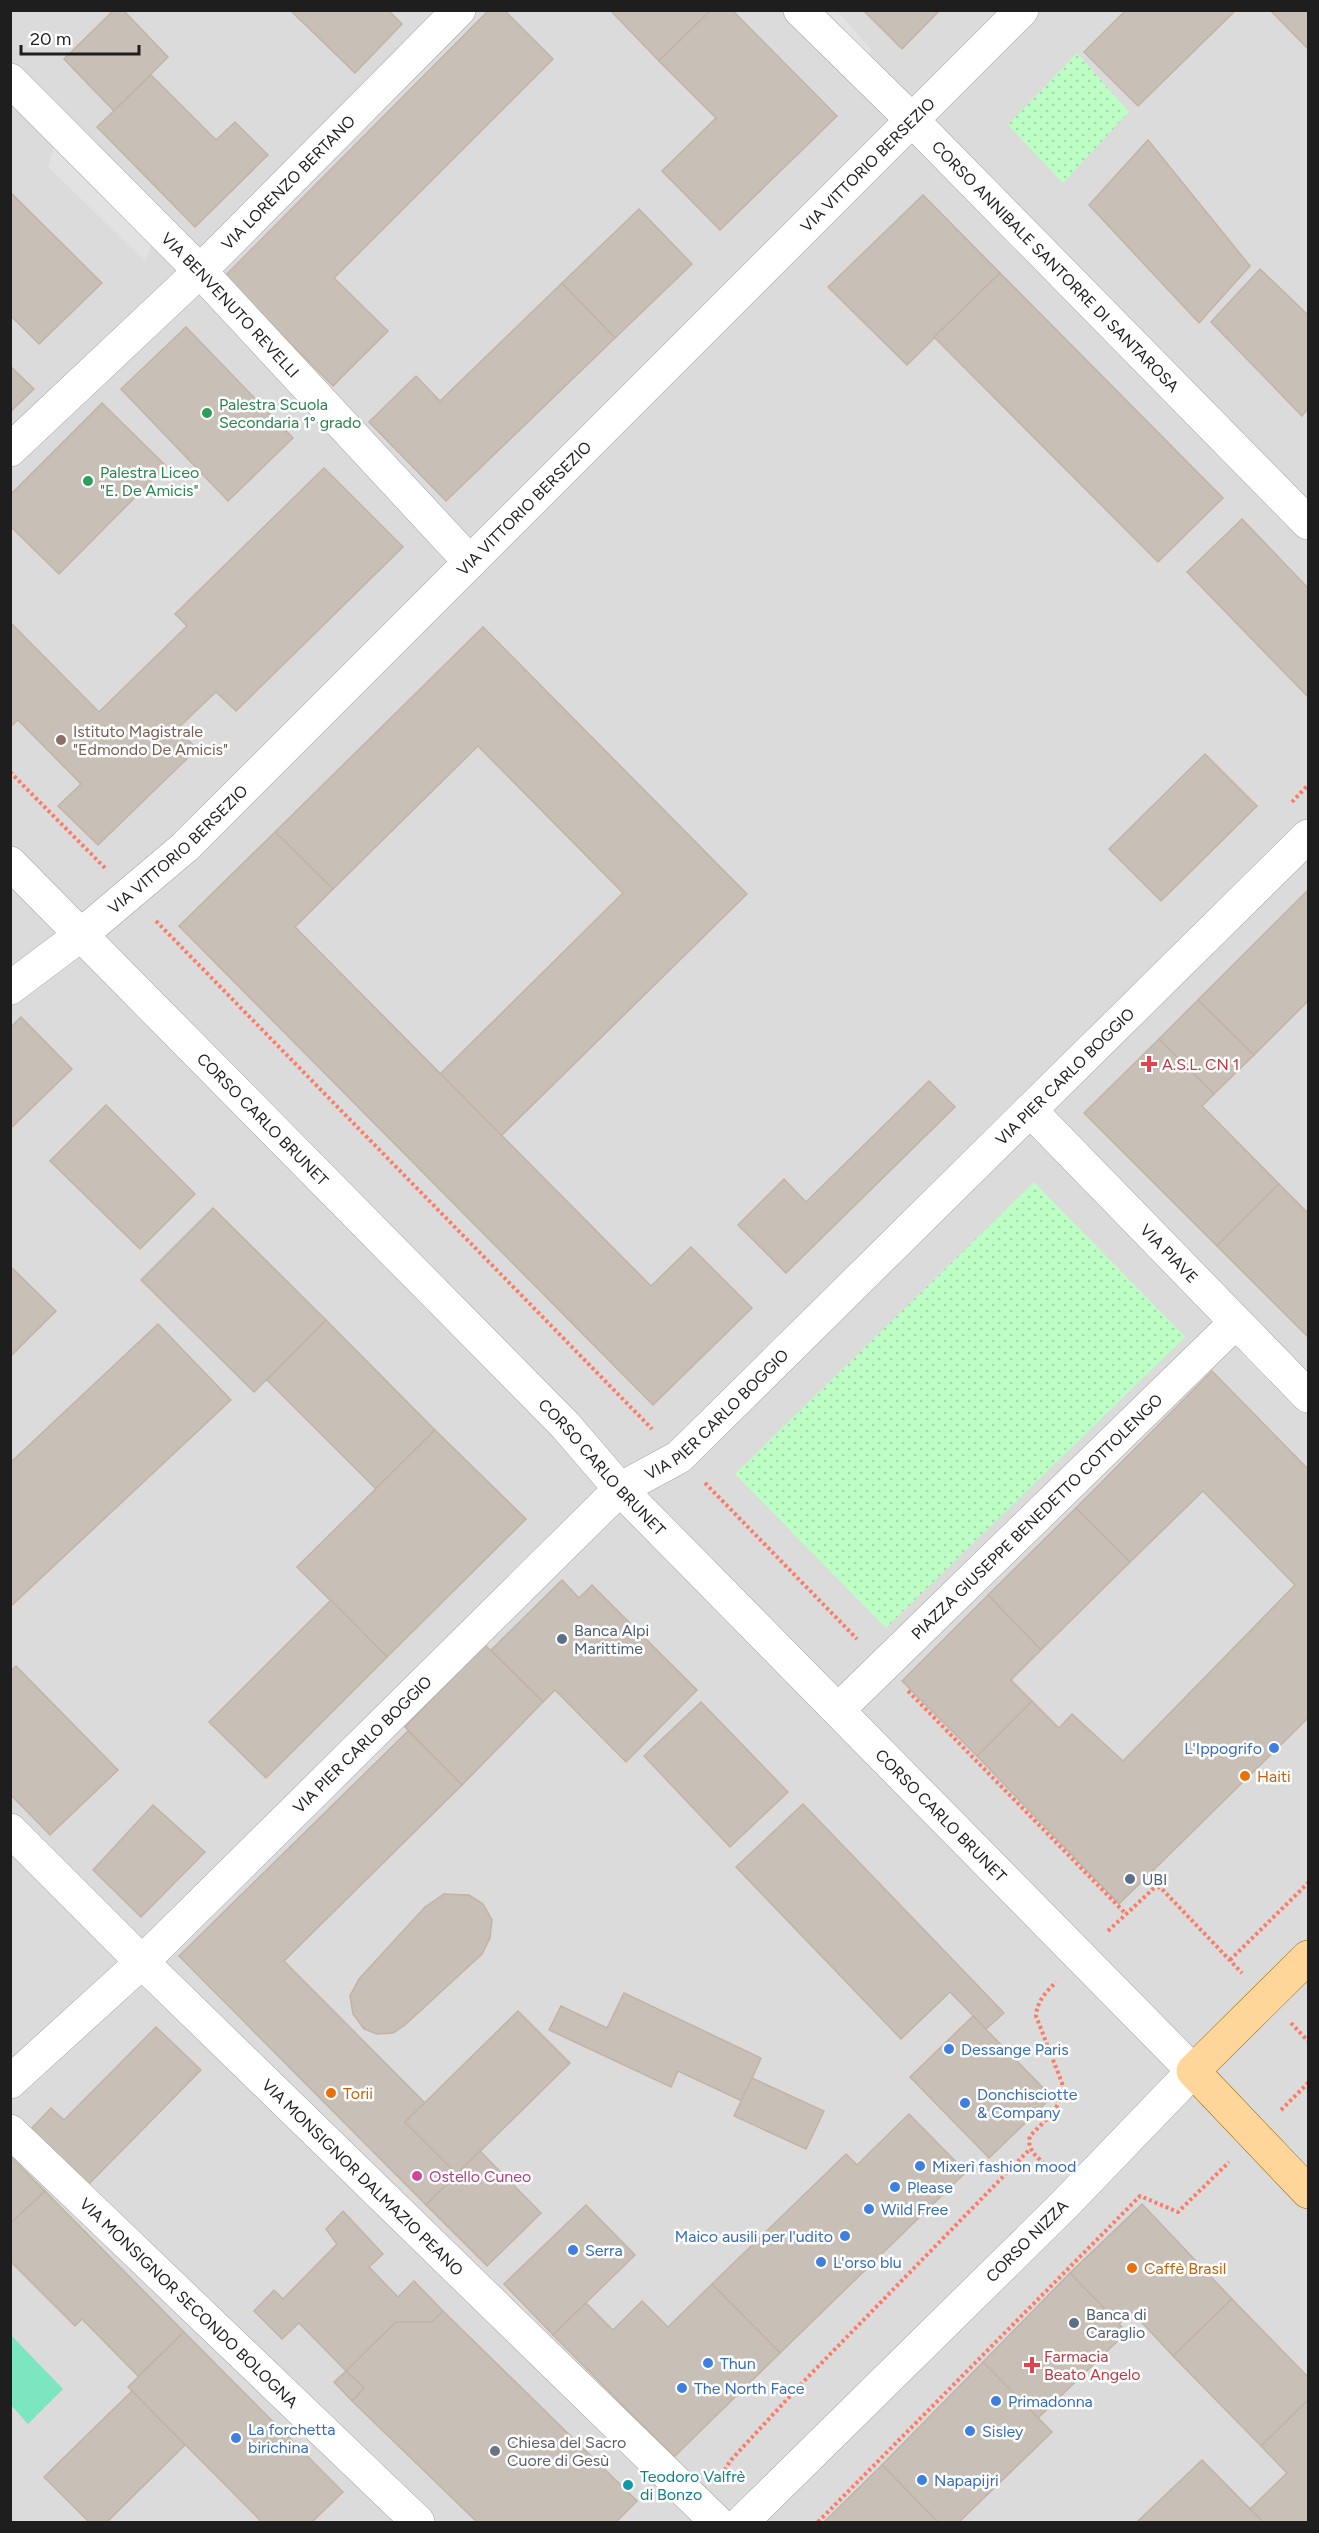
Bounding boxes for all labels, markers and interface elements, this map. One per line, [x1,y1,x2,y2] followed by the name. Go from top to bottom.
[21,18,140,56] scale bar
[30,28,71,50] text: 20 m
[796,93,939,236] street label: VIA VITTORIO BERSEZIO
[217,111,359,254] street label: VIA LORENZO BERTANO
[928,137,1183,396] street label: CORSO ANNIBALE SANTORRE DI SANTAROSA
[158,228,303,381] street label: VIA BENVENUTO REVELLI
[219,395,361,432] place label: Palestra Scuola Secondaria 1° grado
[200,406,214,420] marker: Palestra Scuola Secondaria 1° grado
[453,437,595,579] street label: VIA VITTORIO BERSEZIO
[100,463,199,500] place label: Palestra Liceo "E. De Amicis"
[81,474,95,488] marker: Palestra Liceo "E. De Amicis"
[73,722,228,759] place label: Istituto Magistrale "Edmondo De Amicis"
[54,733,68,747] marker: Istituto Magistrale "Edmondo De Amicis"
[104,781,251,917] street label: VIA VITTORIO BERSEZIO
[991,1004,1138,1149] street label: VIA PIER CARLO BOGGIO
[193,1049,333,1190] street label: CORSO CARLO BRUNET
[1140,1055,1158,1073] marker: A.S.L. CN 1
[1162,1055,1239,1074] place label: A.S.L. CN 1
[1137,1220,1202,1287] street label: VIA PIAVE
[641,1345,792,1483] street label: VIA PIER CARLO BOGGIO
[907,1390,1166,1643] street label: PIAZZA GIUSEPPE BENEDETTO COTTOLENGO
[535,1395,670,1539] street label: CORSO CARLO BRUNET
[574,1621,649,1658] place label: Banca Alpi Marittime
[555,1632,569,1646] marker: Banca Alpi Marittime
[289,1672,435,1817] street label: VIA PIER CARLO BOGGIO
[1184,1739,1262,1758] place label: L'Ippogrifo
[1267,1741,1281,1755] marker: L'Ippogrifo
[872,1745,1011,1886] street label: CORSO CARLO BRUNET
[1257,1767,1291,1786] place label: Haiti
[1238,1769,1252,1783] marker: Haiti
[1142,1870,1167,1889] place label: UBI
[1123,1872,1137,1886] marker: UBI
[961,2040,1069,2059] place label: Dessange Paris
[942,2042,956,2056] marker: Dessange Paris
[258,2075,468,2279] street label: VIA MONSIGNOR DALMAZIO PEANO
[343,2084,373,2103] place label: Torii
[977,2085,1078,2122] place label: Donchisciotte & Company
[324,2086,338,2100] marker: Torii
[958,2096,972,2110] marker: Donchisciotte & Company
[932,2157,1076,2176] place label: Mixerì fashion mood
[913,2159,927,2173] marker: Mixerì fashion mood
[429,2167,531,2186] place label: Ostello Cuneo
[410,2169,424,2183] marker: Ostello Cuneo
[907,2178,953,2197] place label: Please
[888,2180,902,2194] marker: Please
[76,2194,302,2412] street label: VIA MONSIGNOR SECONDO BOLOGNA
[982,2196,1072,2286] street label: CORSO NIZZA
[881,2200,949,2219] place label: Wild Free
[862,2202,876,2216] marker: Wild Free
[675,2227,833,2246] place label: Maico ausili per l'udito
[838,2229,852,2243] marker: Maico ausili per l'udito
[585,2241,623,2260] place label: Serra
[566,2243,580,2257] marker: Serra
[833,2253,902,2272] place label: L'orso blu
[814,2255,828,2269] marker: L'orso blu
[1144,2259,1226,2278] place label: Caffè Brasil
[1125,2261,1139,2275] marker: Caffè Brasil
[1086,2305,1147,2342] place label: Banca di Caraglio
[1067,2316,1081,2330] marker: Banca di Caraglio
[1044,2347,1141,2384] place label: Farmacia Beato Angelo
[720,2354,756,2373] place label: Thun
[701,2356,715,2370] marker: Thun
[1025,2358,1039,2372] marker: Farmacia Beato Angelo
[694,2379,805,2398] place label: The North Face
[675,2381,689,2395] marker: The North Face
[1008,2392,1093,2411] place label: Primadonna
[989,2394,1003,2408] marker: Primadonna
[248,2420,336,2457] place label: La forchetta birichina
[982,2422,1024,2441] place label: Sisley
[963,2424,977,2438] marker: Sisley
[229,2431,243,2445] marker: La forchetta birichina
[507,2433,626,2470] place label: Chiesa del Sacro Cuore di Gesù
[488,2444,502,2458] marker: Chiesa del Sacro Cuore di Gesù
[640,2467,746,2504] place label: Teodoro Valfrè di Bonzo
[934,2471,999,2490] place label: Napapijri
[915,2473,929,2487] marker: Napapijri
[621,2478,635,2492] marker: Teodoro Valfrè di Bonzo

